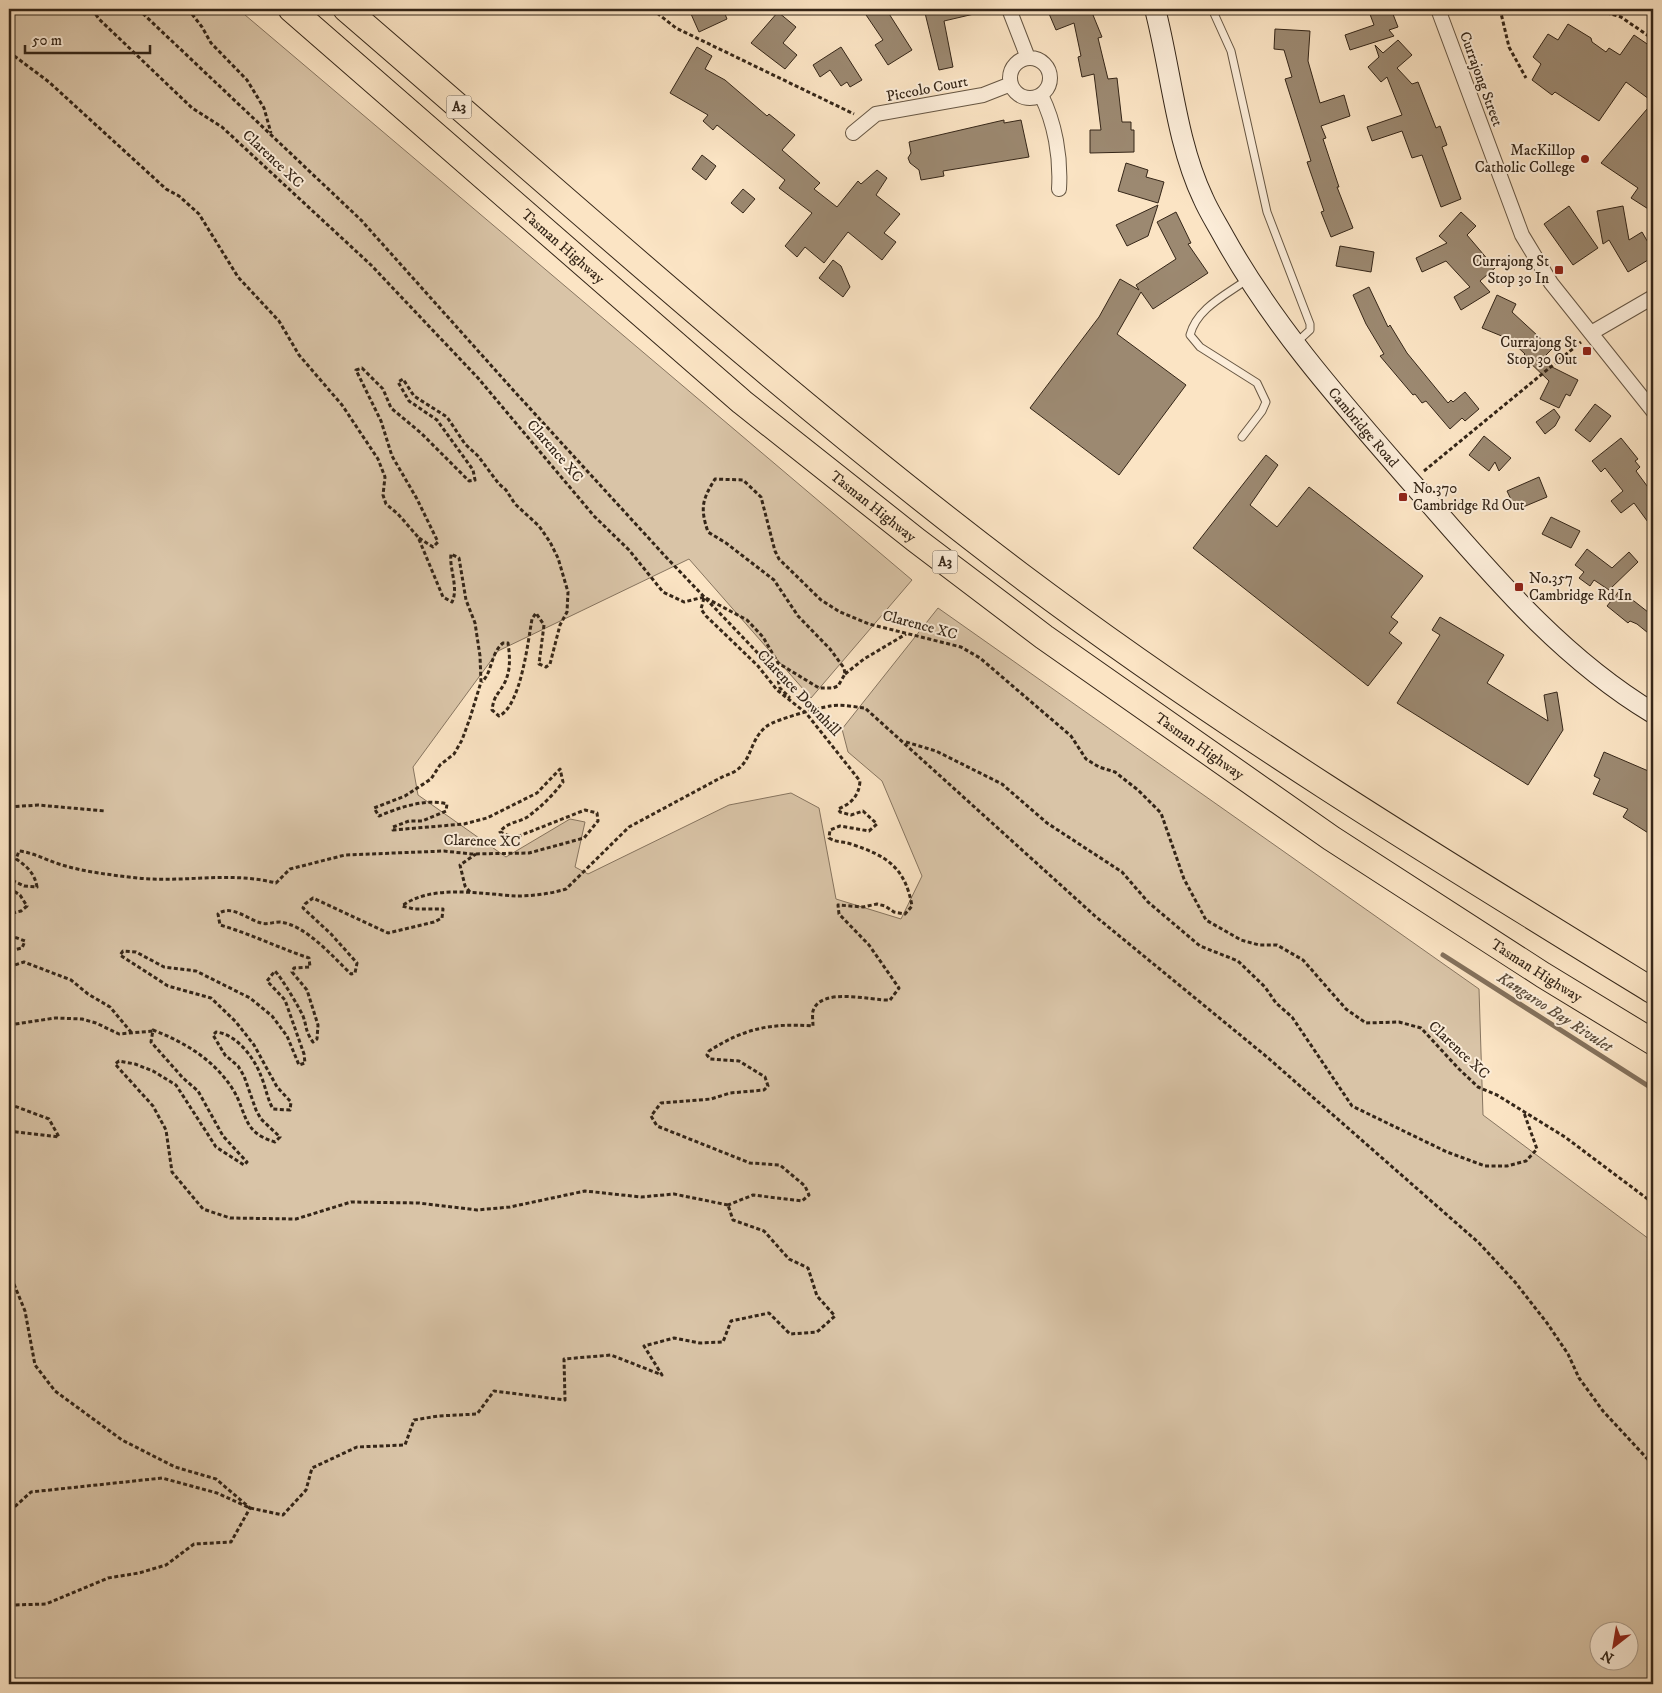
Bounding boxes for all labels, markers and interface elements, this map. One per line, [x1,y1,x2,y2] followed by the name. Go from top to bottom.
[25,22,150,54] scale bar
[1455,29,1507,129] street label: Currajong Street
[32,31,62,50] text: 50 m
[885,72,970,106] street label: Piccolo Court
[446,95,472,118] road number: A3
[238,126,308,192] street label: Clarence XC
[1475,141,1575,177] place label: MacKillop Catholic College
[1579,153,1591,165] marker: MacKillop Catholic College
[517,205,610,288] street label: Tasman Highway
[1472,252,1549,288] place label: Currajong St Stop 30 In
[1553,264,1565,276] marker: Currajong St Stop 30 In
[1500,333,1577,369] place label: Currajong St Stop 30 Out
[1581,345,1593,357] marker: Currajong St Stop 30 Out
[1324,383,1403,471] street label: Cambridge Road
[523,416,587,486] street label: Clarence XC
[827,466,921,547] street label: Tasman Highway
[1413,479,1525,515] place label: No.370 Cambridge Rd Out
[1397,491,1409,503] marker: No.370 Cambridge Rd Out
[932,550,958,574] road number: A3
[1529,569,1632,605] place label: No.357 Cambridge Rd In
[1513,581,1525,593] marker: No.357 Cambridge Rd In
[880,606,960,644] street label: Clarence XC
[753,646,845,741] street label: Clarence Downhill
[1151,708,1249,784] street label: Tasman Highway
[443,831,521,851] street label: Clarence XC
[1487,934,1587,1007] street label: Tasman Highway
[1493,967,1617,1057] water label: Kangaroo Bay Rivulet
[1424,1017,1494,1083] street label: Clarence XC
[1590,1620,1640,1670] north arrow
[1598,1645,1617,1667] text: N

